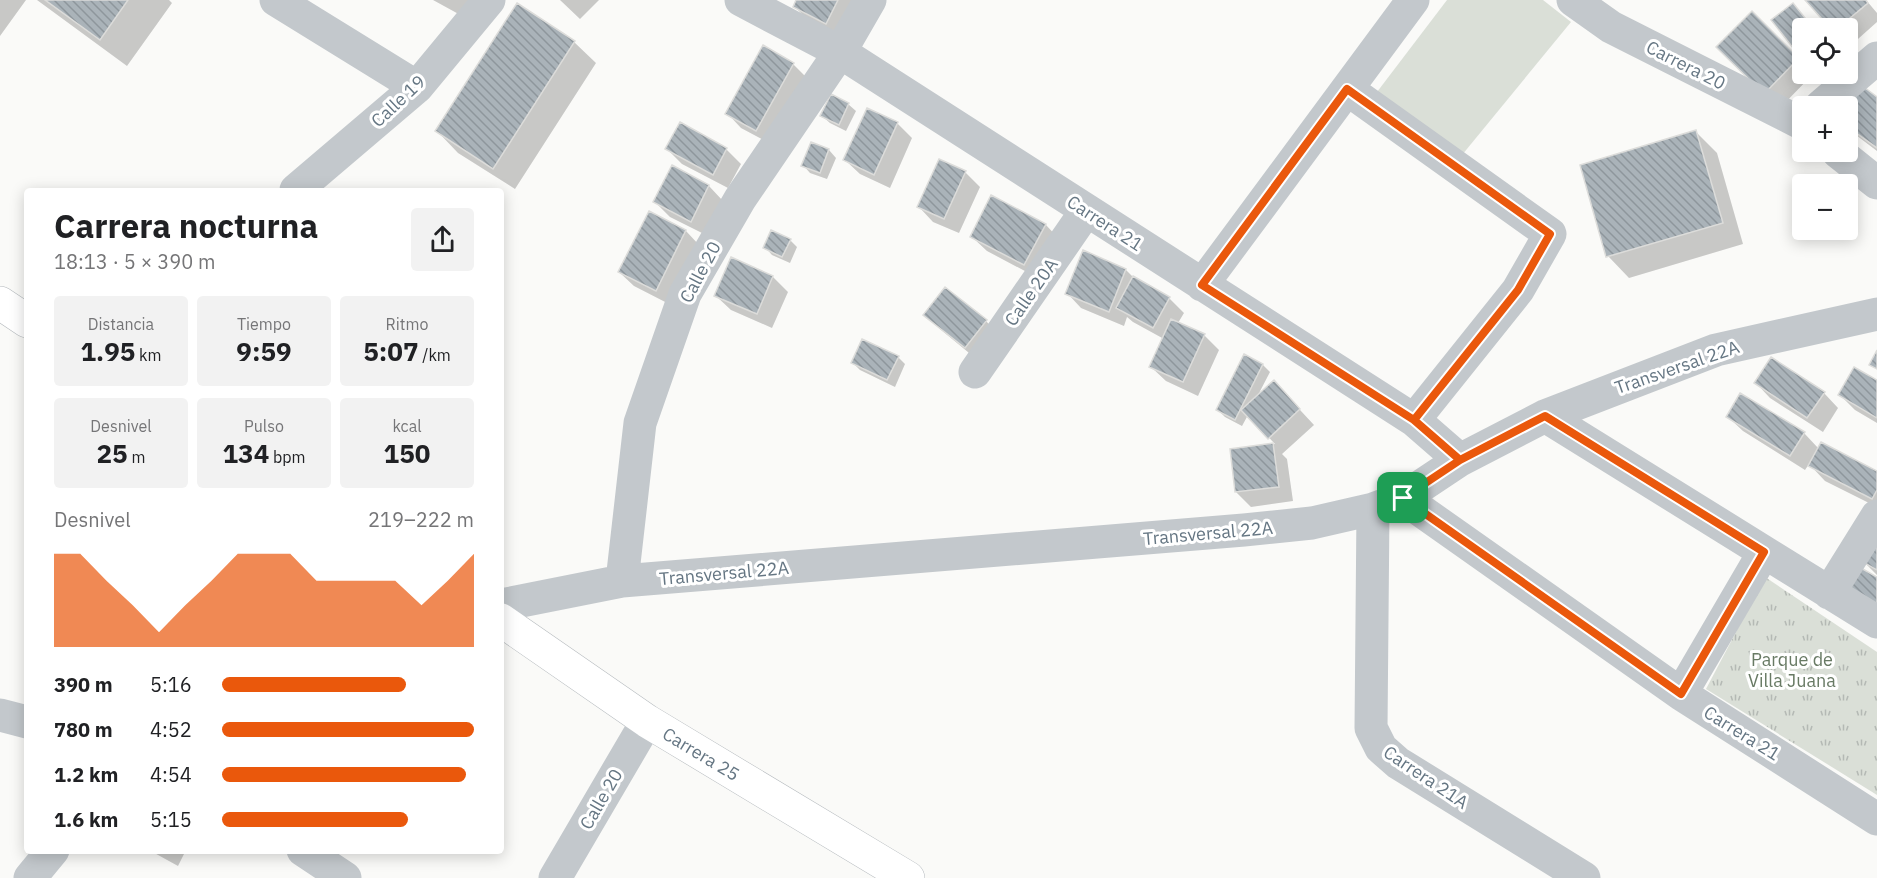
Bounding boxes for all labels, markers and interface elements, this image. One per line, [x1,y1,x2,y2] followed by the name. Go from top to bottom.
[1792,18,1858,240] map controls
[1792,18,1858,84] button: locate
[1643,35,1729,95] street label: Carrera 20
[366,70,430,132] street label: Calle 19
[1792,96,1858,162] button: +
[1792,174,1858,240] button: −
[1063,190,1147,256] street label: Carrera 21
[54,204,318,247] text: Carrera nocturna
[411,208,474,271] button: share
[674,237,726,307] street label: Calle 20
[54,248,215,275] text: 18:13 · 5 × 390 m
[999,253,1063,330] street label: Calle 20A
[88,314,154,334] text: Distancia
[237,314,291,334] text: Tiempo
[386,314,428,334] text: Ritmo
[80,334,135,368] text: 1.95
[236,334,292,368] text: 9:59
[363,334,419,368] text: 5:07
[1612,335,1743,399] street label: Transversal 22A
[135,345,162,365] text: km
[419,345,451,365] text: /km
[90,416,152,436] text: Desnivel
[244,416,284,436] text: Pulso
[392,416,422,436] text: kcal
[97,436,128,470] text: 25
[222,436,269,470] text: 134
[384,436,430,470] text: 150
[128,447,145,467] text: m
[269,447,306,467] text: bpm
[1377,472,1428,523] pin
[1386,481,1419,514] icon: arrive
[54,506,131,533] text: Desnivel
[368,506,474,533] text: 219–222 m
[1142,516,1274,550] street label: Transversal 22A
[658,556,790,590] street label: Transversal 22A
[1748,648,1836,692] park label: Parque de Villa Juana
[54,671,113,698] text: 390 m
[150,671,192,698] text: 5:16
[1700,701,1784,765] street label: Carrera 21
[54,716,113,743] text: 780 m
[150,716,192,743] text: 4:52
[658,722,744,786] street label: Carrera 25
[1379,740,1473,814] street label: Carrera 21A
[54,761,118,788] text: 1.2 km
[150,761,192,788] text: 4:54
[574,765,628,833] street label: Calle 20
[54,806,118,833] text: 1.6 km
[150,806,192,833] text: 5:15

